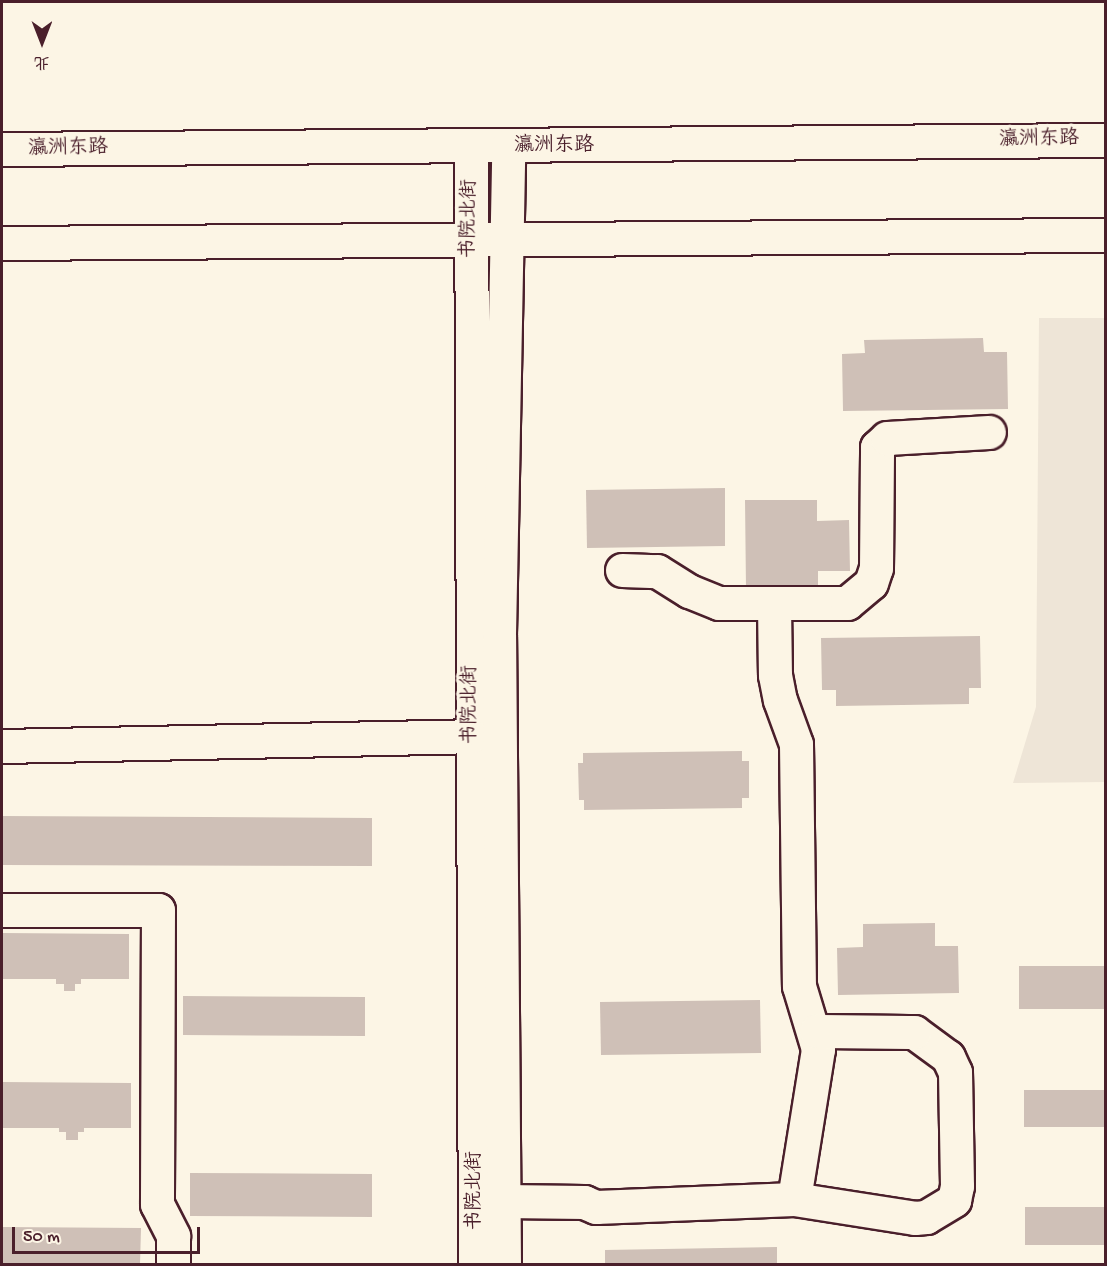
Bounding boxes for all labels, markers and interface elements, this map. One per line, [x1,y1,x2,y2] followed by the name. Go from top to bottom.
[12,12,72,72] north arrow
[34,51,50,70] text: 北
[999,127,1079,153] street label: 瀛洲东路
[514,134,594,158] street label: 瀛洲东路
[28,136,108,162] street label: 瀛洲东路
[457,179,483,259] street label: 书院北街
[459,665,483,745] street label: 书院北街
[463,1151,487,1231] street label: 书院北街
[15,1215,202,1253] scale bar
[23,1227,60,1248] text: 50 m

